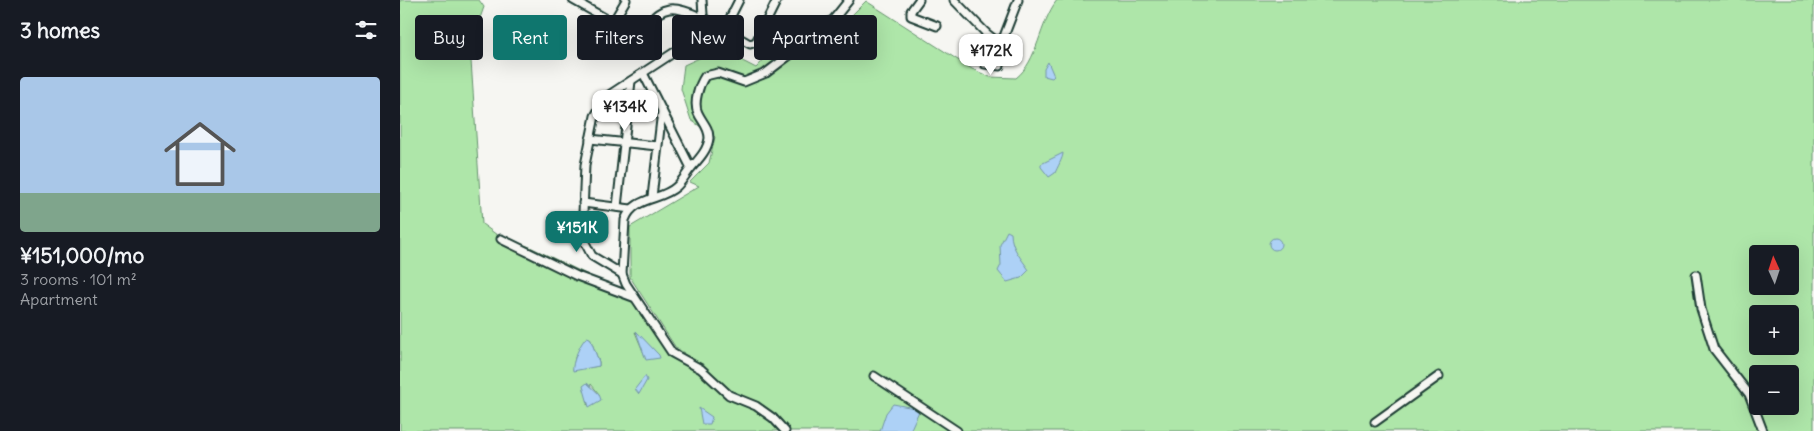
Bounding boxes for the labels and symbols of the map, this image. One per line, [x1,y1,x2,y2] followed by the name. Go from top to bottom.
[956,34,1026,76] pin: ¥172K
[590,90,660,132] pin: ¥134K
[542,210,612,253] pin: ¥151K
[1749,245,1799,295] north arrow

